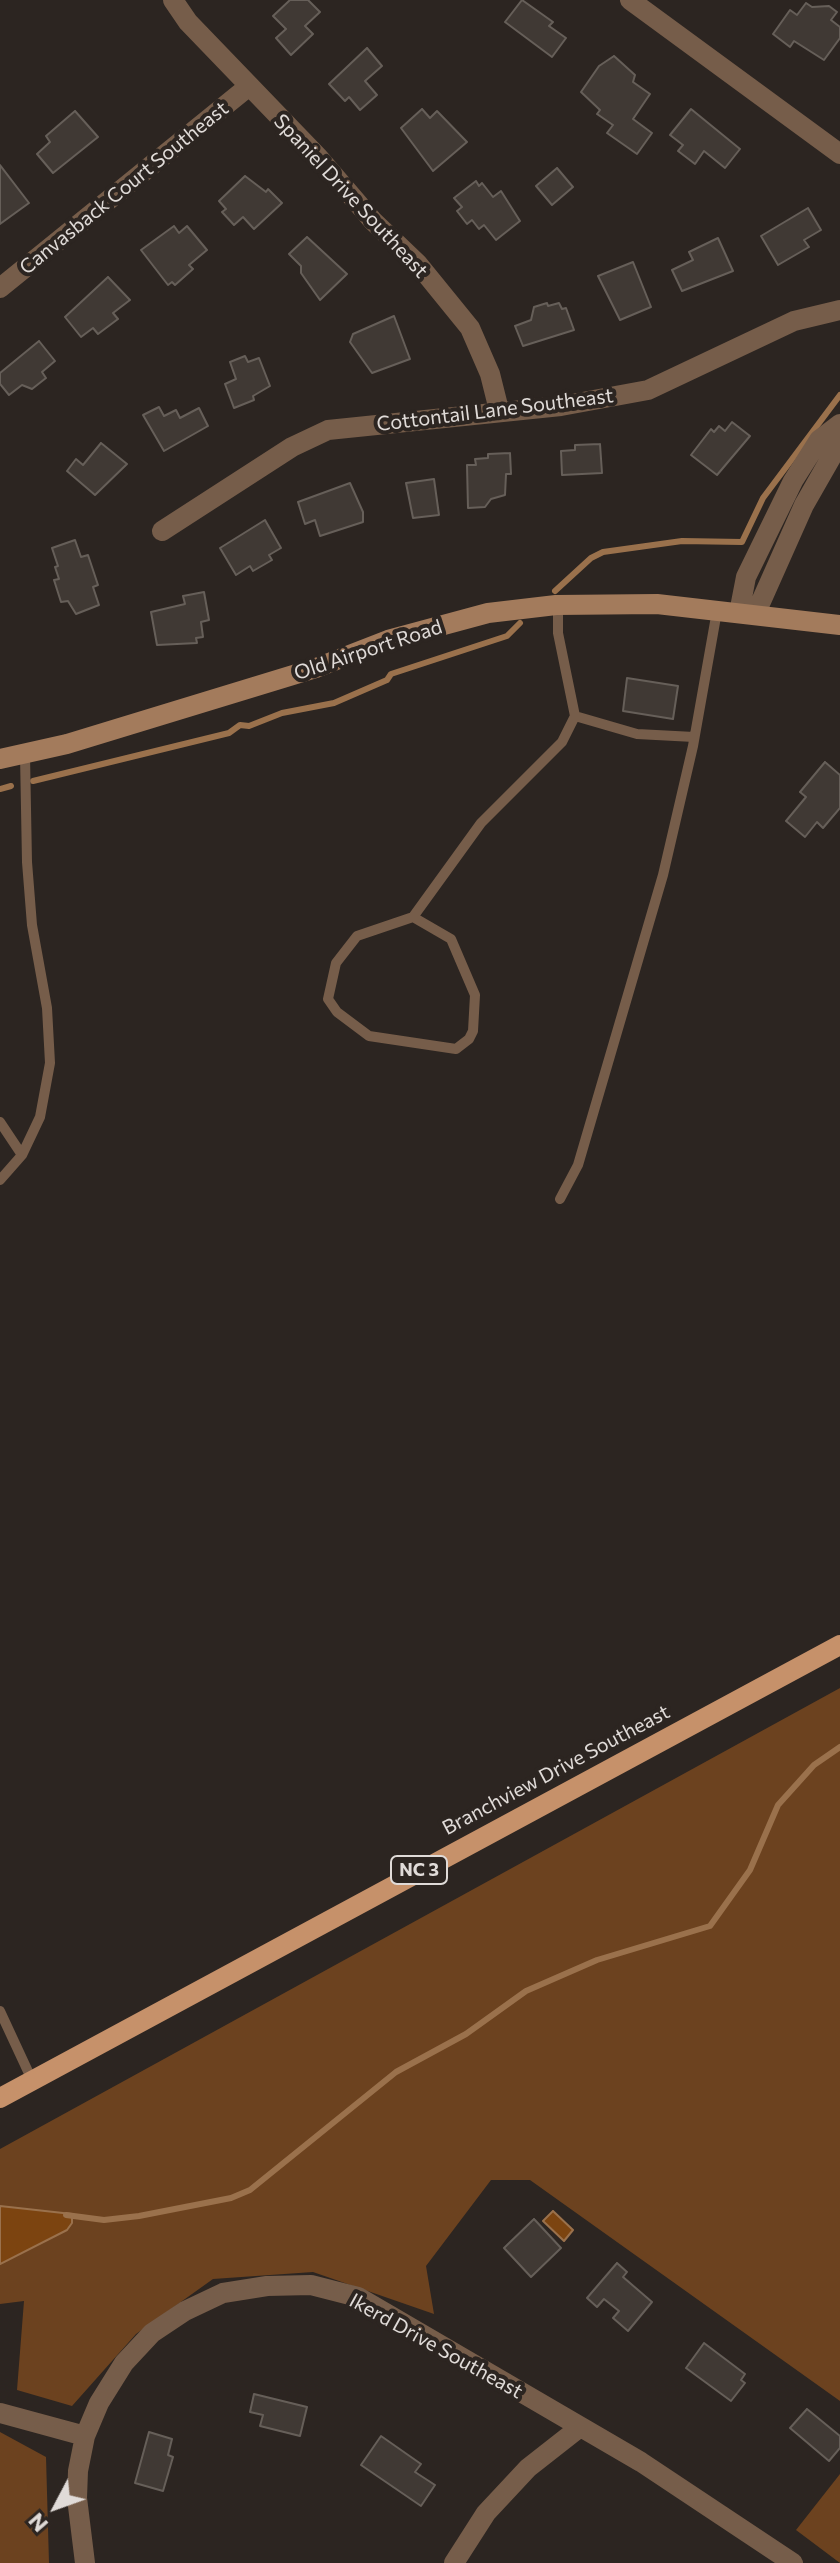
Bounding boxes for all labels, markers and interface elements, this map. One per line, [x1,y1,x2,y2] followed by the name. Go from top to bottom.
[15,96,233,280] street label: Canvasback Court Southeast
[269,109,433,283] street label: Spaniel Drive Southeast
[375,384,615,436] street label: Cottontail Lane Southeast
[291,615,445,685] street label: Old Airport Road
[438,1700,674,1840] street label: Branchview Drive Southeast
[391,1856,447,1884] road number: NC 3
[345,2288,527,2404] street label: Ikerd Drive Southeast
[16,2467,96,2547] north arrow
[22,2508,53,2538] text: N

